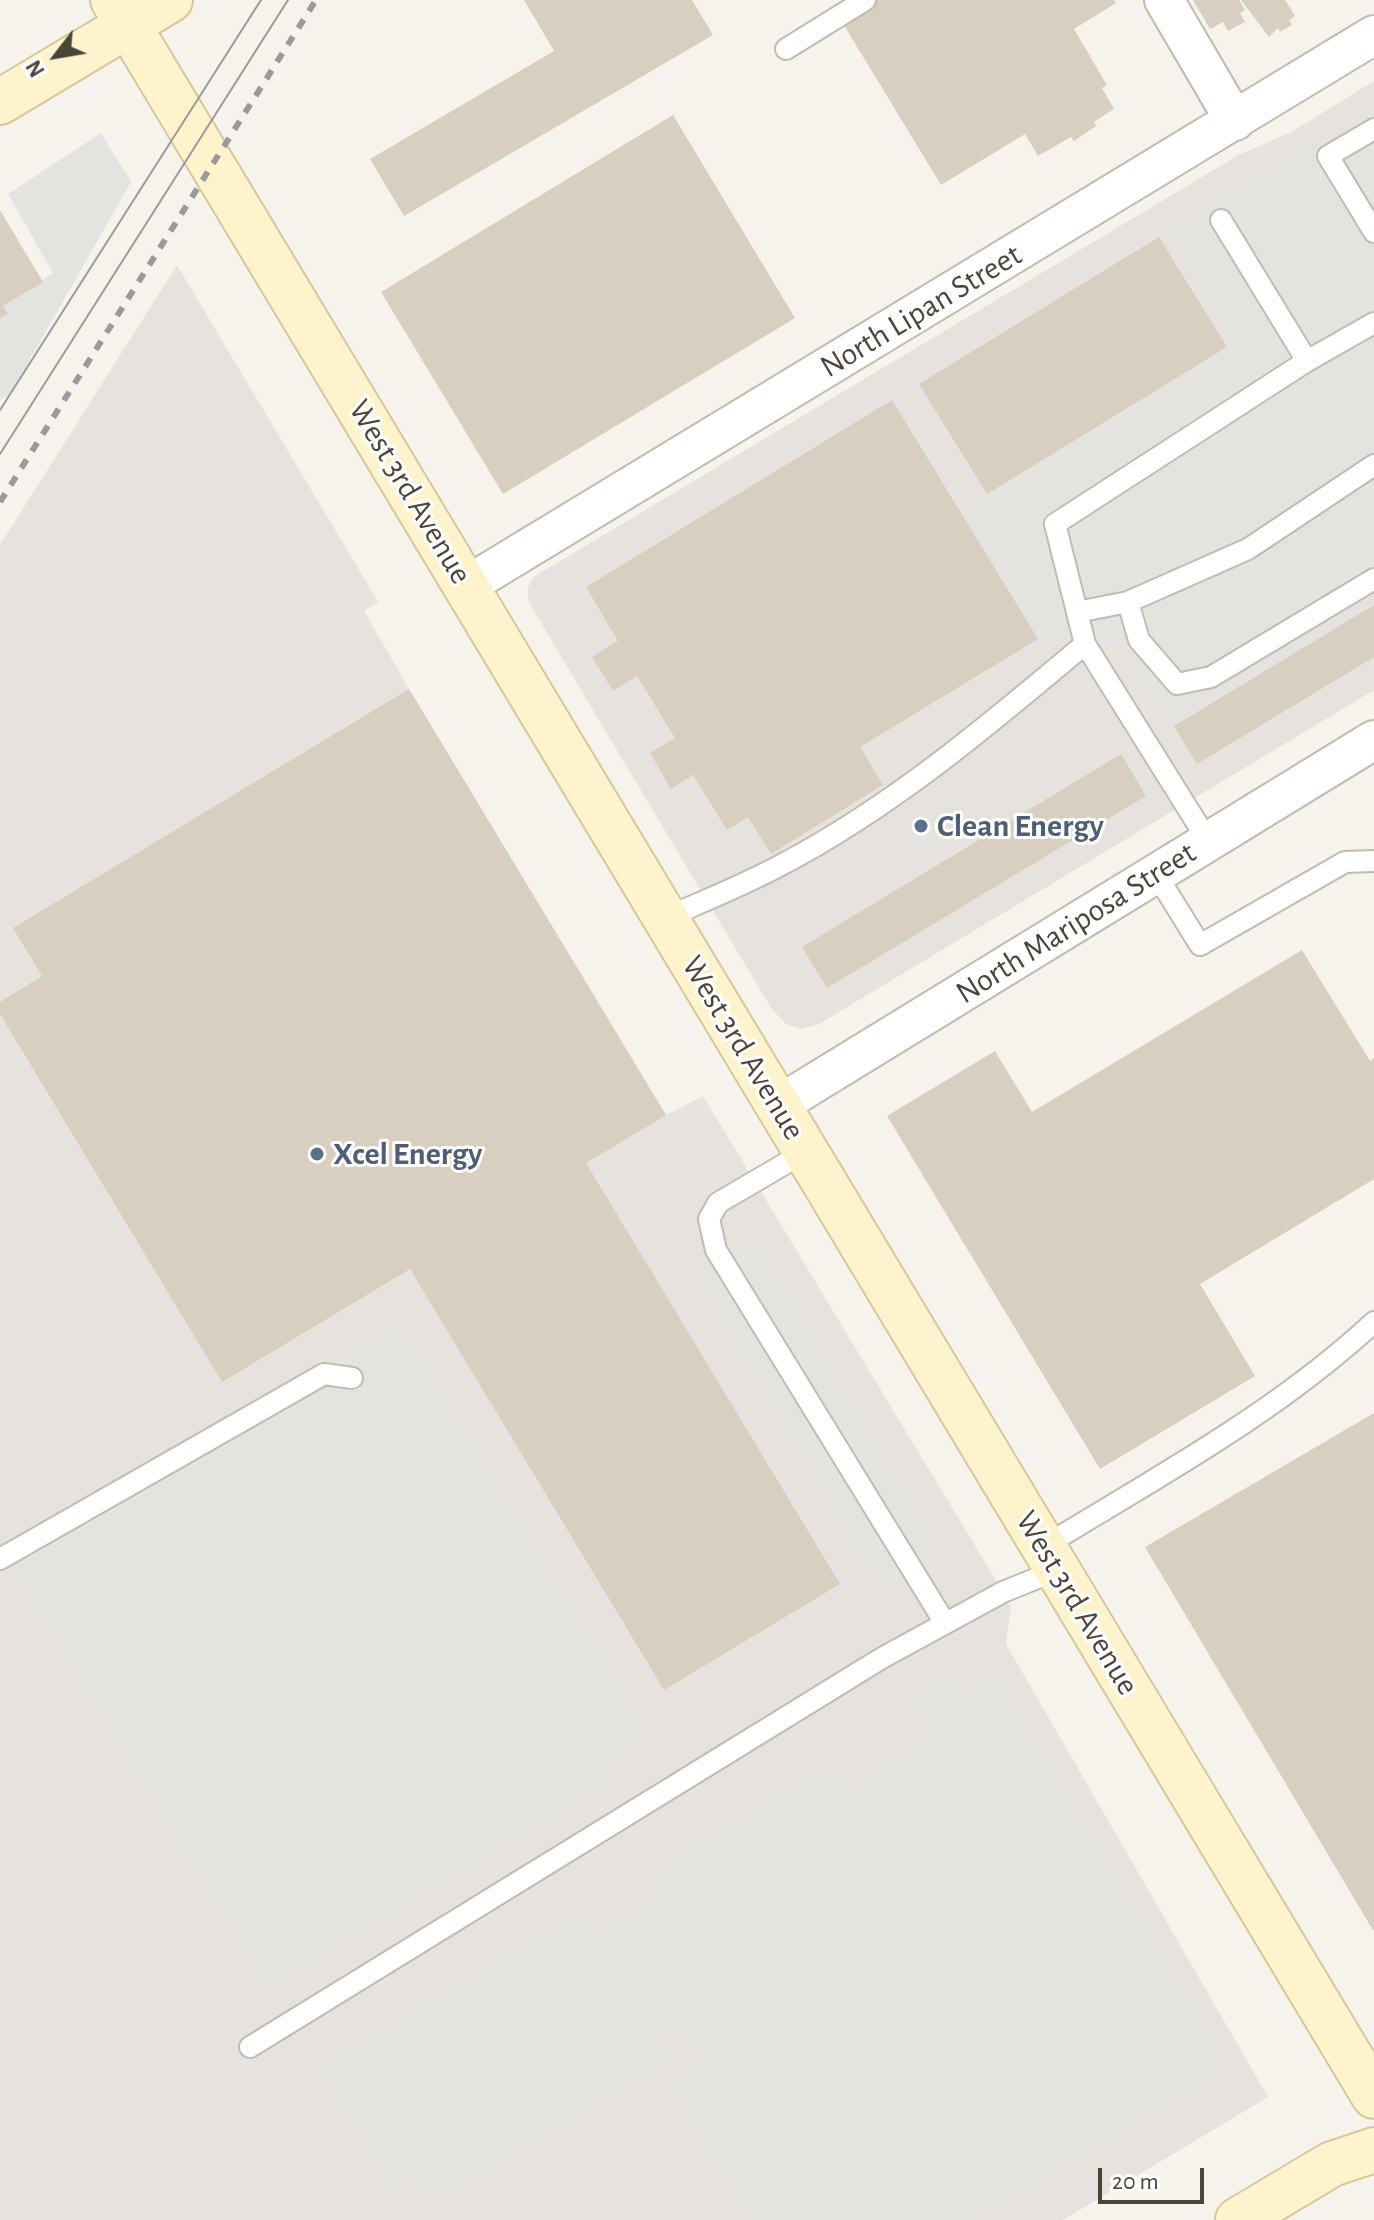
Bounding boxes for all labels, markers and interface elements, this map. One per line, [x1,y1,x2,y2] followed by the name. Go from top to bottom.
[16,16,96,96] north arrow
[22,56,49,81] text: N
[813,236,1029,386] street label: North Lipan Street
[340,393,480,591] street label: West 3rd Avenue
[937,807,1104,845] place label: Clean Energy
[912,817,930,835] marker: Clean Energy
[949,834,1203,1012] street label: North Mariposa Street
[673,949,813,1147] street label: West 3rd Avenue
[333,1135,482,1173] place label: Xcel Energy
[308,1145,326,1163] marker: Xcel Energy
[1007,1504,1147,1702] street label: West 3rd Avenue
[1102,2152,1208,2202] scale bar
[1112,2170,1159,2194] text: 20 m

